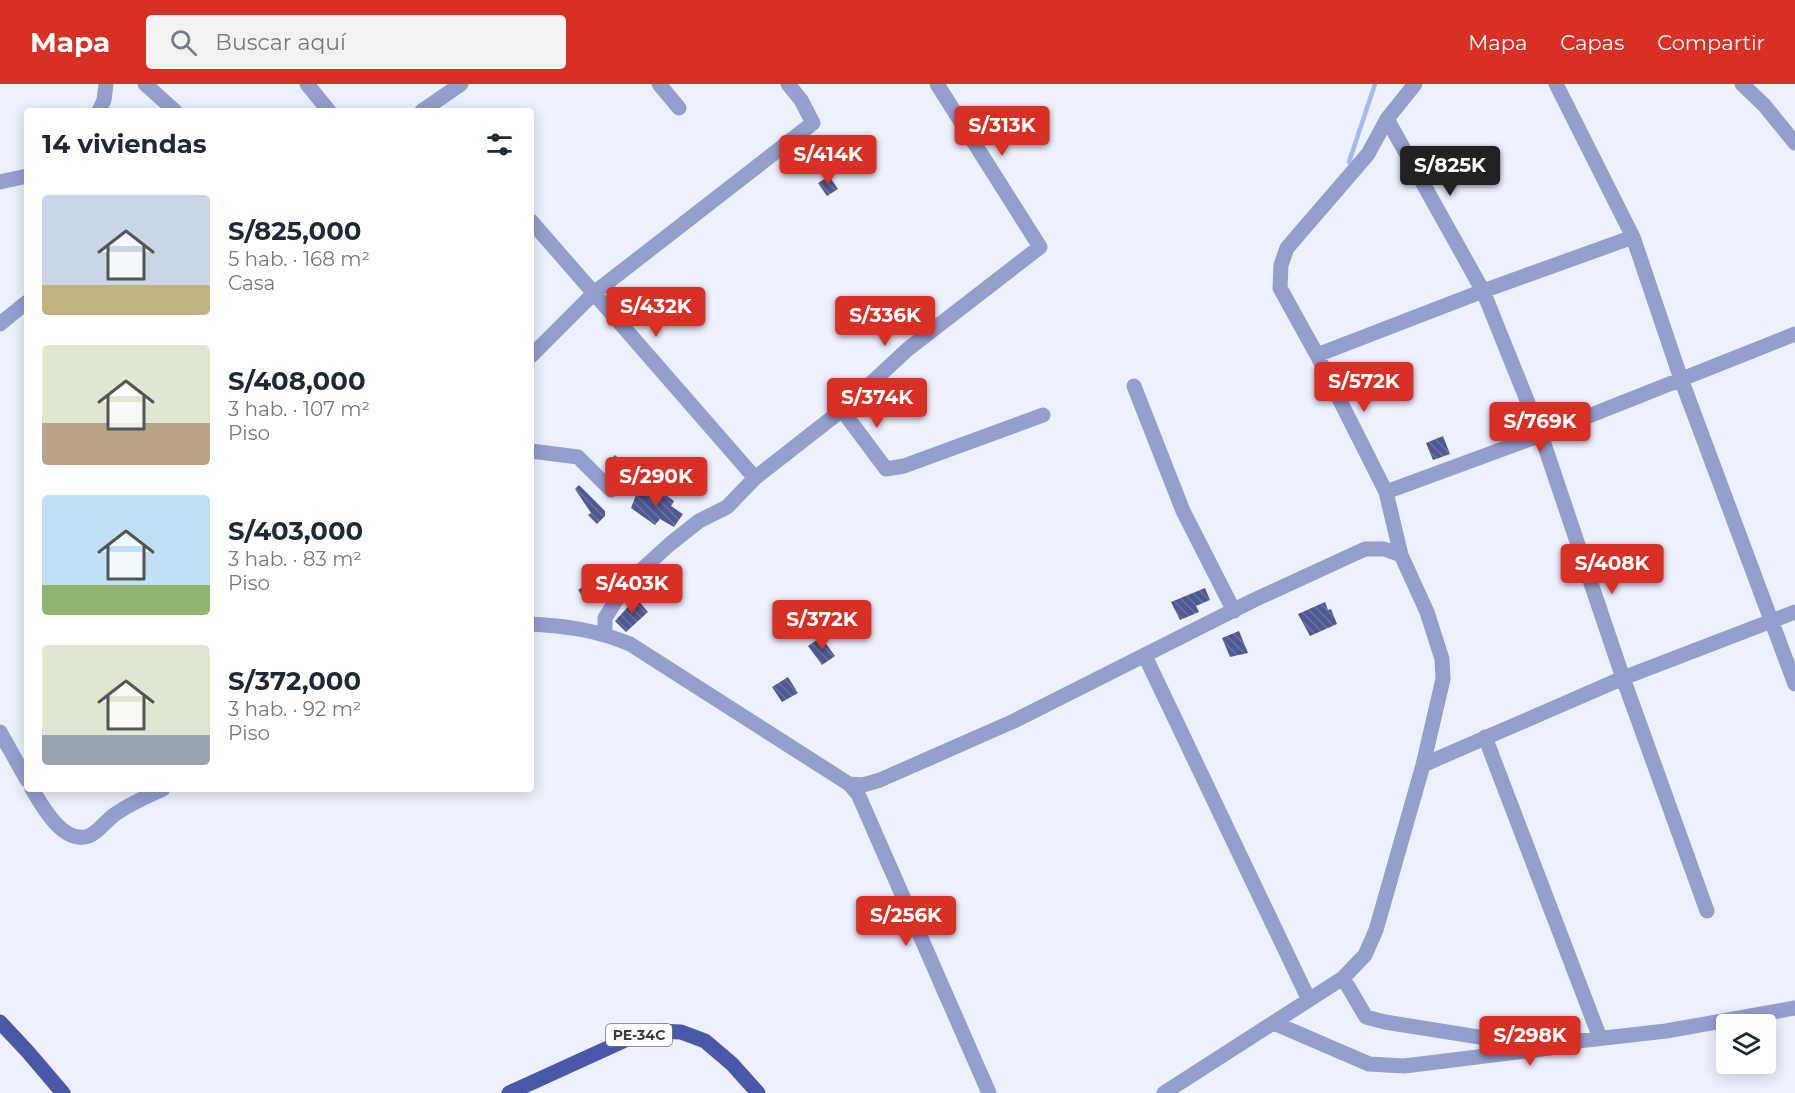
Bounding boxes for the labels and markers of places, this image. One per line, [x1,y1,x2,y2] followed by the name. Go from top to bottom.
[953,106,1051,157] pin: S/313K
[779,135,877,186] pin: S/414K
[1401,146,1499,197] pin: S/825K
[607,287,705,338] pin: S/432K
[836,296,934,347] pin: S/336K
[1315,362,1413,413] pin: S/572K
[828,378,926,429] pin: S/374K
[1491,402,1589,453] pin: S/769K
[607,457,705,508] pin: S/290K
[1563,544,1661,595] pin: S/408K
[583,564,681,615] pin: S/403K
[773,600,871,651] pin: S/372K
[857,896,955,947] pin: S/256K
[1481,1016,1579,1067] pin: S/298K

